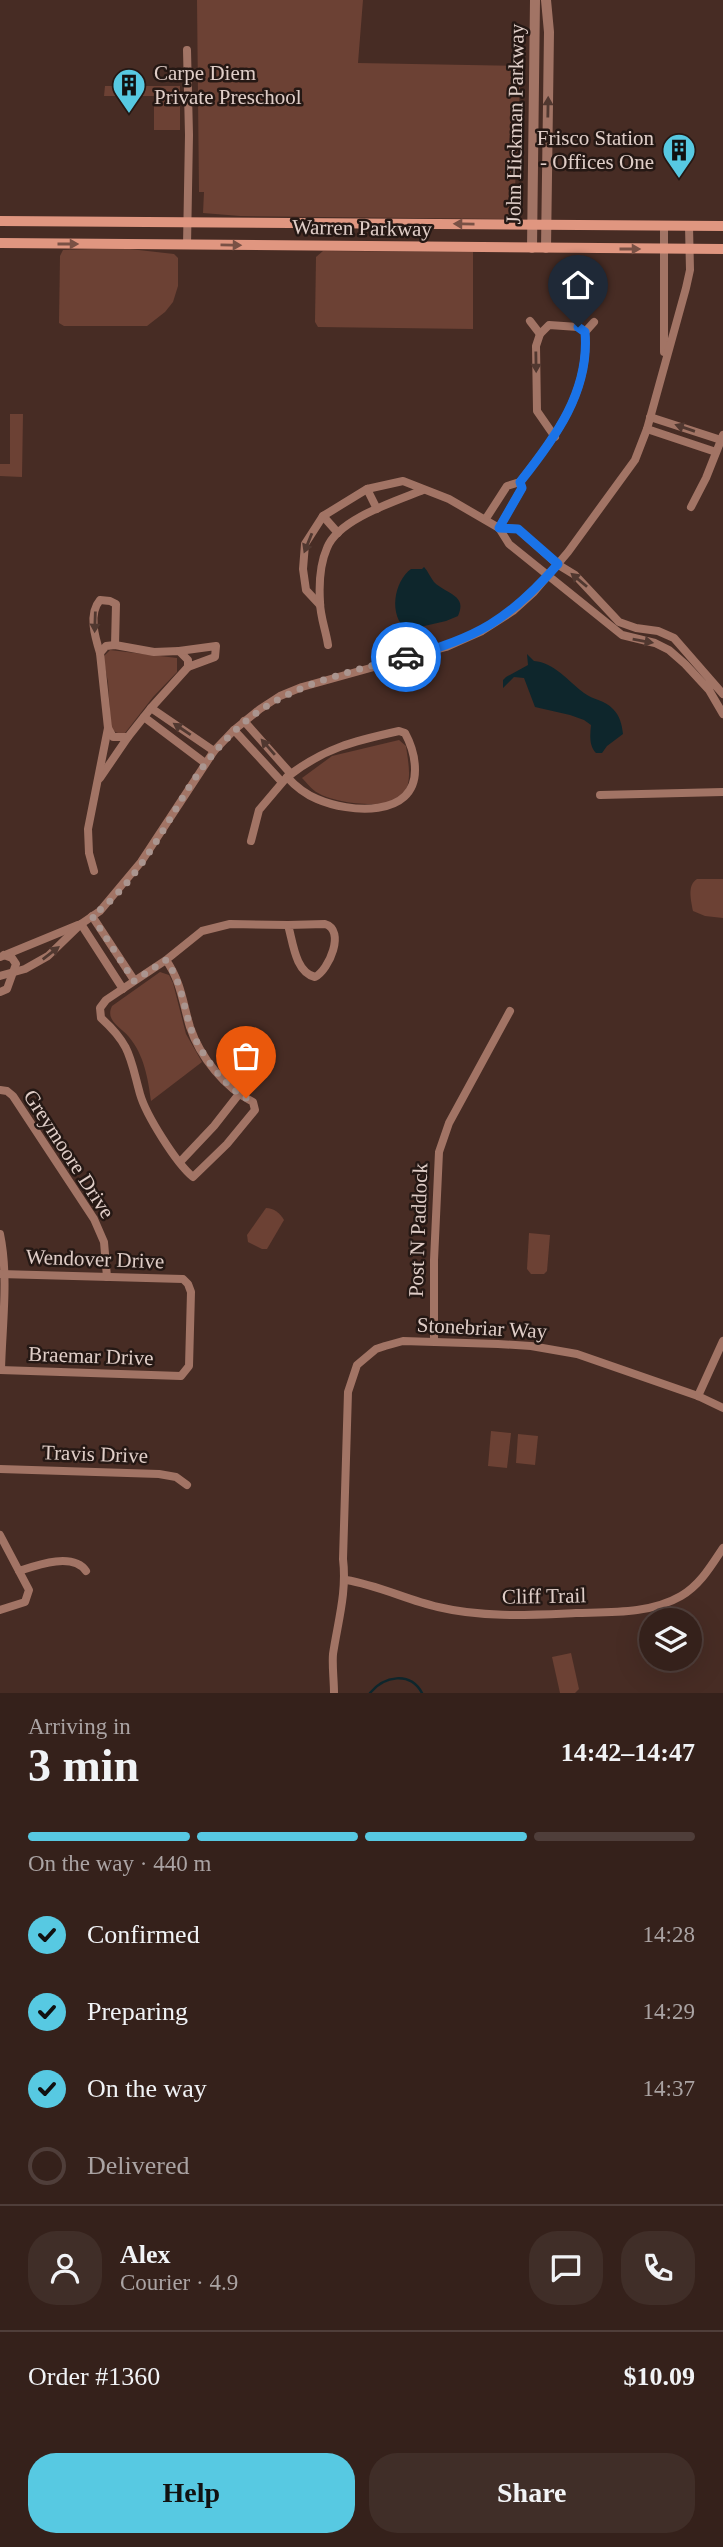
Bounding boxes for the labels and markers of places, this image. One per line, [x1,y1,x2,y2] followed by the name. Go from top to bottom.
[154,61,302,109] place label: Carpe Diem Private Preschool
[110,66,148,115] building icon: Carpe Diem Private Preschool
[537,126,654,174] place label: Frisco Station - Offices One
[660,131,698,180] building icon: Frisco Station - Offices One
[548,255,608,327] pin
[216,1026,276,1098] pin

